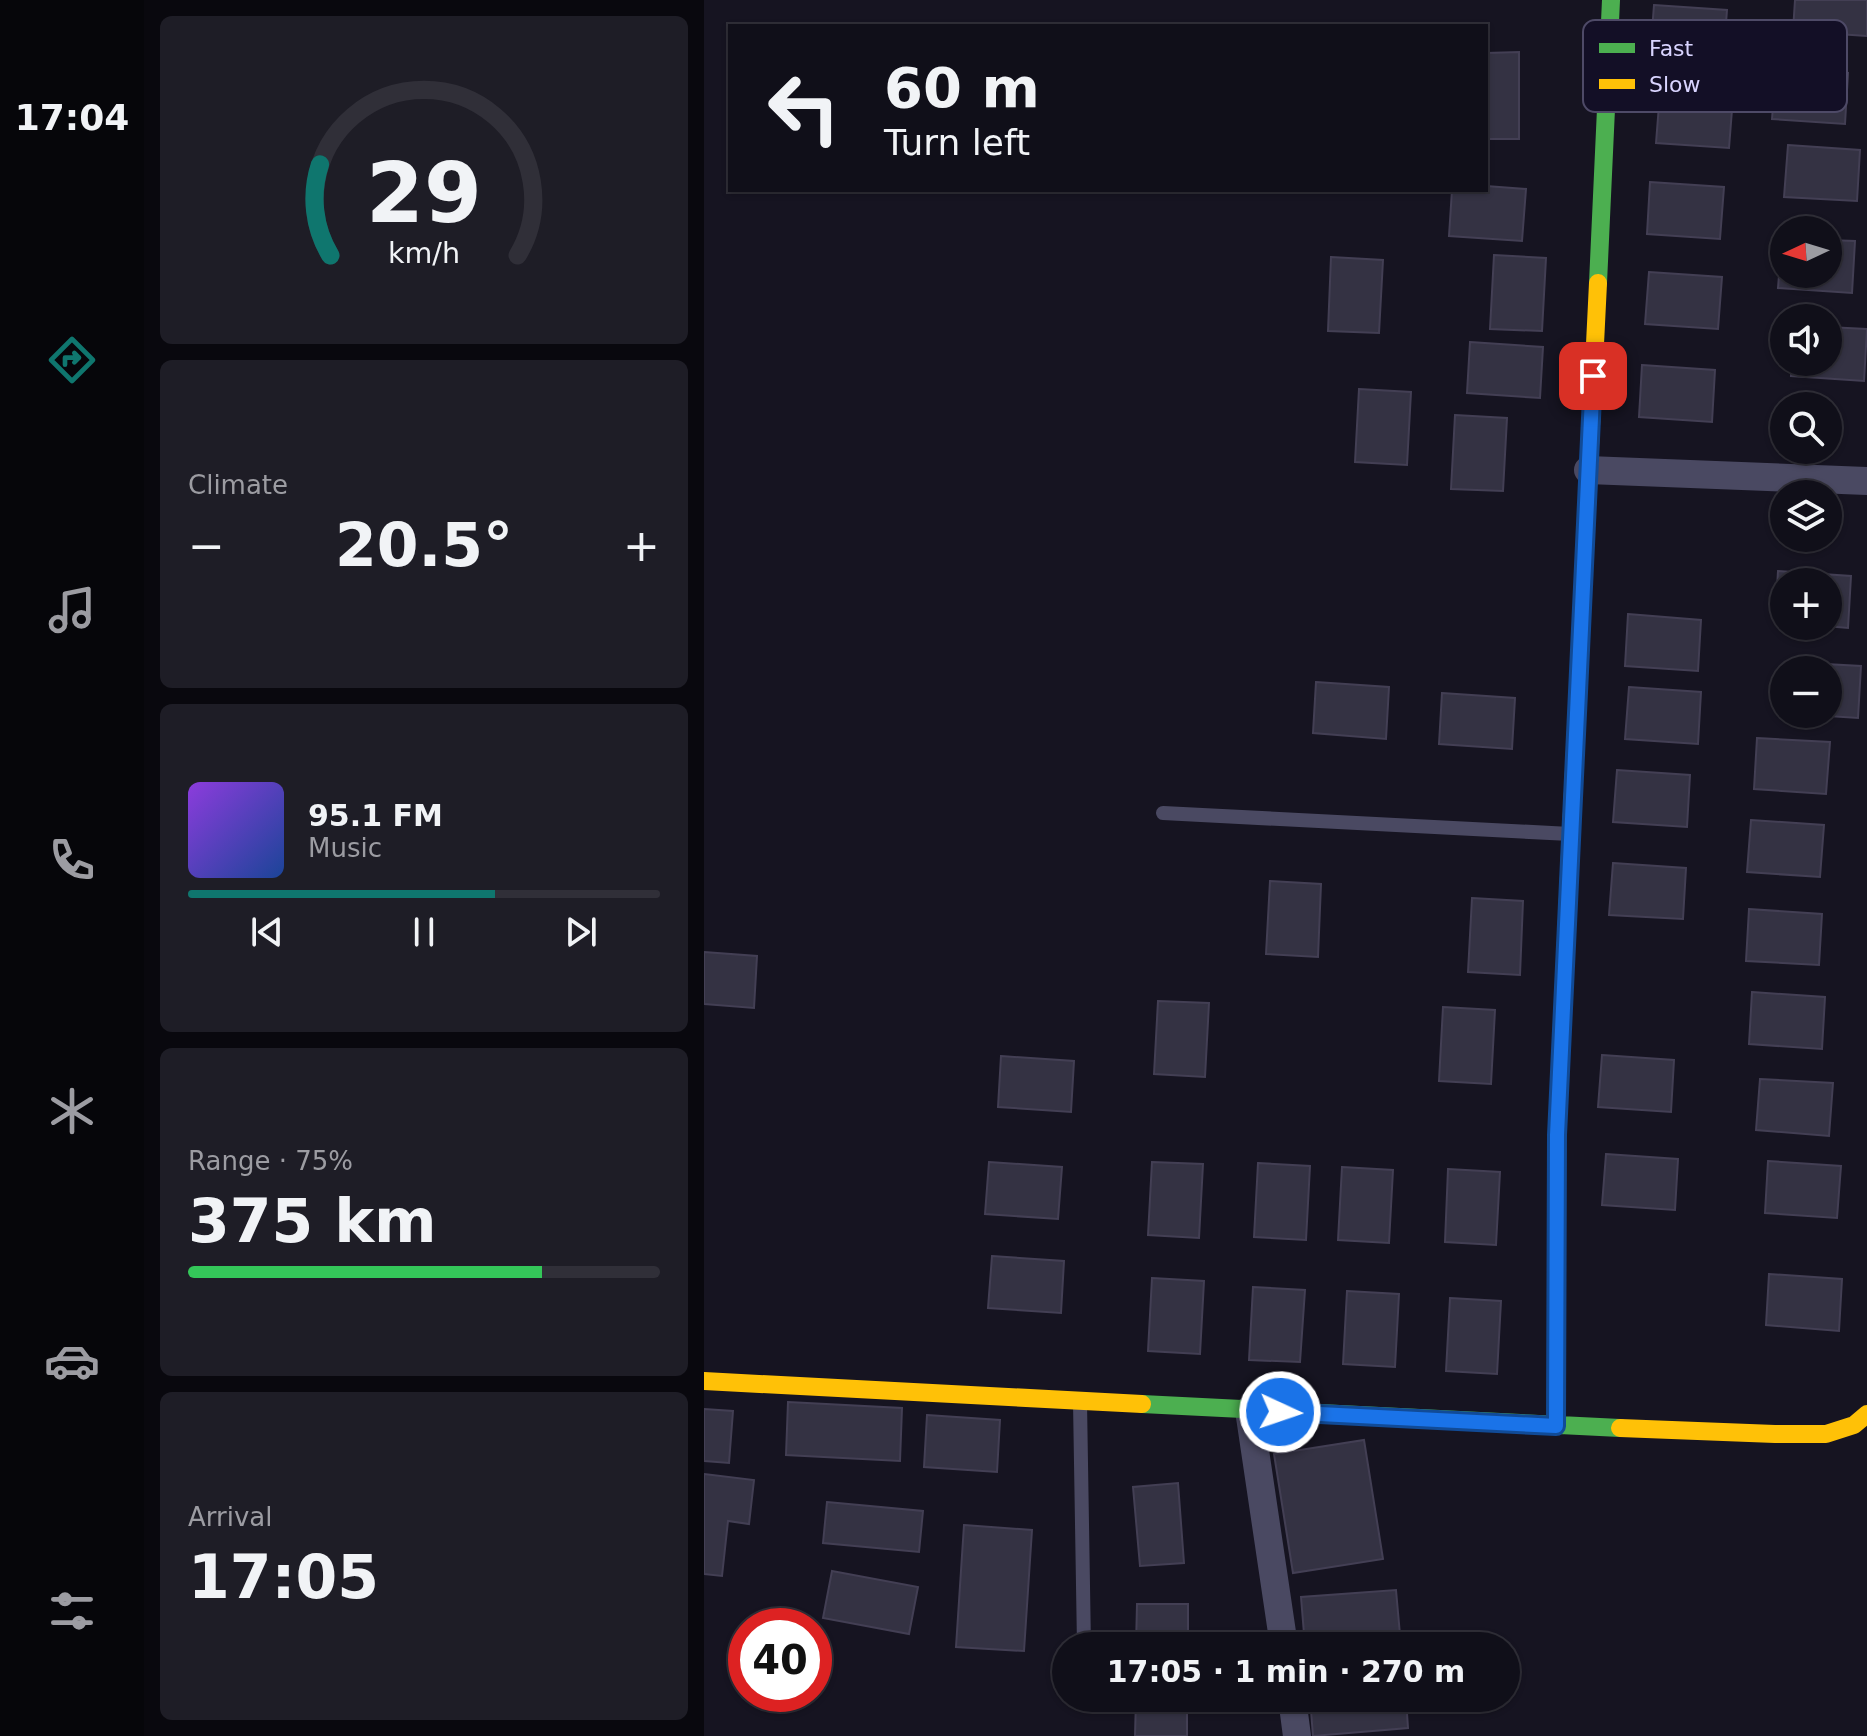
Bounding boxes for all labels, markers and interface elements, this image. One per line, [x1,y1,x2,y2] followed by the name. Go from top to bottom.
[1583,20,1847,112] legend
[1649,36,1694,61] text: Fast
[884,55,1040,120] text: 60 m
[752,56,856,160] icon: left
[1649,72,1701,97] text: Slow
[15,97,129,138] text: 17:04
[884,122,1030,163] text: Turn left
[366,145,482,242] text: 29
[1770,216,1842,288] north arrow
[1770,216,1842,728] map controls
[388,236,460,270] text: km/h
[1770,304,1842,376] button: sound
[44,332,100,388] icon: directions
[1559,342,1627,410] pin
[1571,354,1615,398] icon: arrive
[1770,392,1842,464] button: search
[188,470,288,500] text: Climate
[1770,480,1842,552] button: layers
[335,510,513,580] text: 20.5°
[188,520,225,571] text: −
[623,520,660,571] text: +
[1770,568,1842,640] button: +
[44,582,100,638] icon: music
[1770,656,1842,728] button: −
[308,798,443,833] text: 95.1 FM
[44,832,100,888] icon: phone
[308,833,382,863] text: Music
[245,910,289,954] icon: previous
[402,910,446,954] icon: pause
[559,910,603,954] icon: next
[44,1083,100,1139] icon: climate
[188,1146,353,1176] text: Range · 75%
[188,1186,437,1256] text: 375 km
[44,1333,100,1389] icon: car
[1238,1370,1322,1454] position arrow
[188,1502,272,1532] text: Arrival
[188,1542,379,1612] text: 17:05
[44,1583,100,1639] icon: filters
[728,1608,832,1712] speed limit sign: 40
[1107,1654,1465,1689] text: 17:05 · 1 min · 270 m

